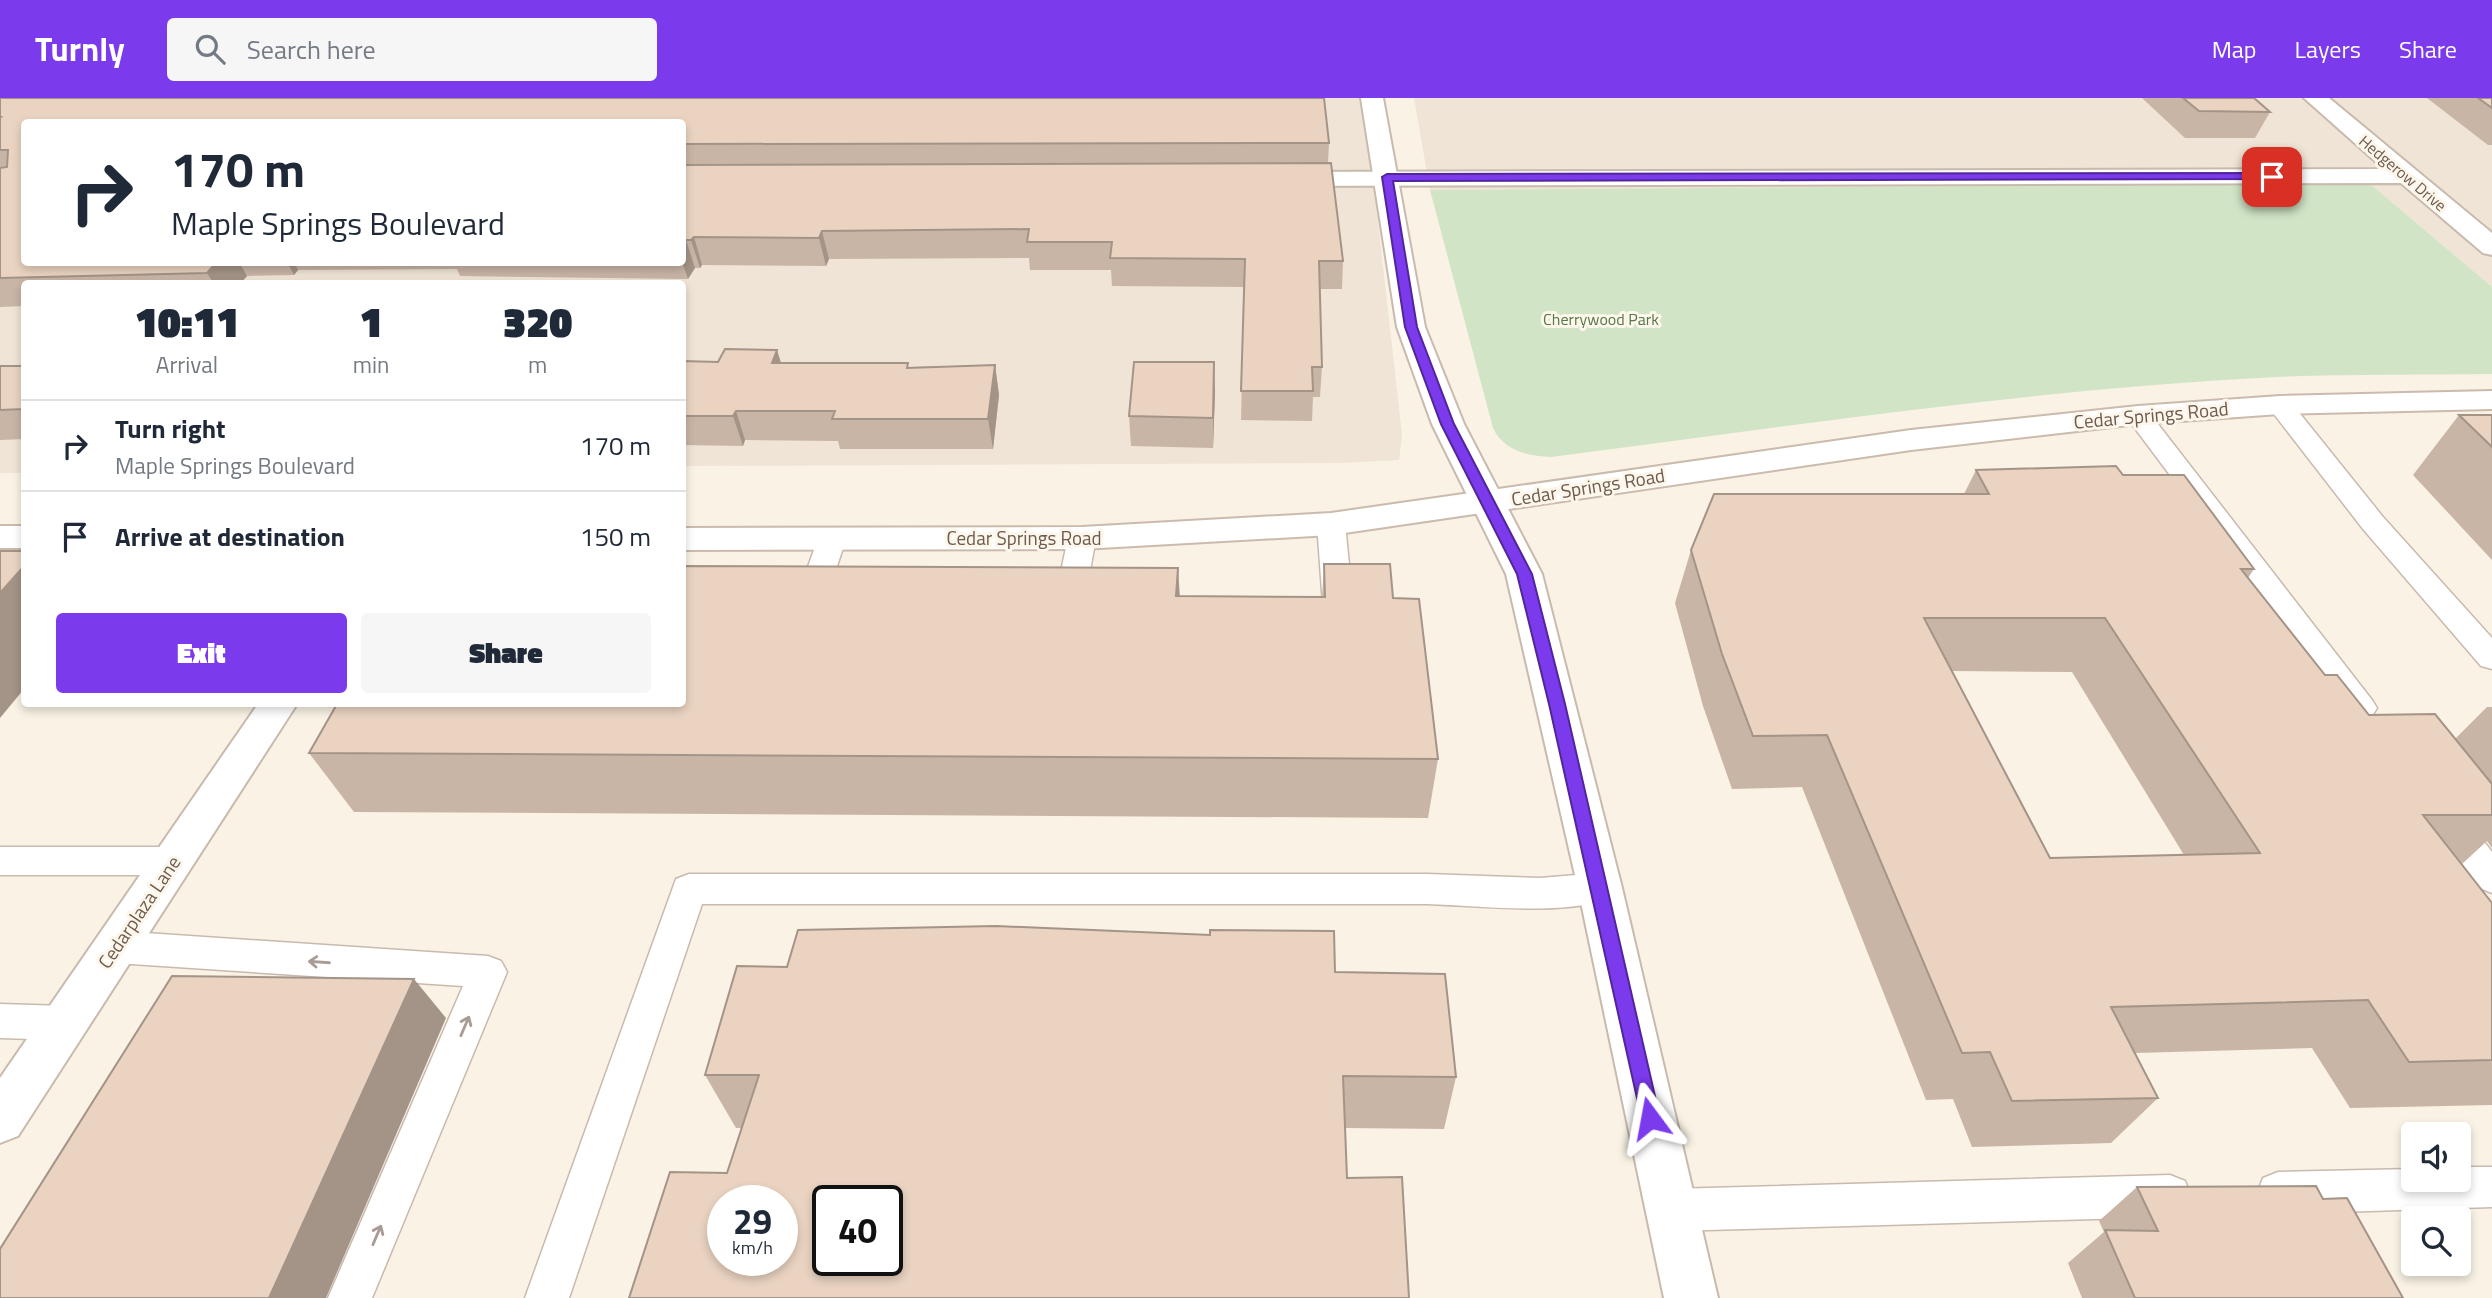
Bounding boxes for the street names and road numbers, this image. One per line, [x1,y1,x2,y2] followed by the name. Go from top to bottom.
[2354,129,2452,217] street label: Hedgerow Drive
[2072,393,2230,436] street label: Cedar Springs Road
[1509,460,1667,513] street label: Cedar Springs Road
[946,523,1102,552] street label: Cedar Springs Road
[90,849,187,974] street label: Cedarplaza Lane

